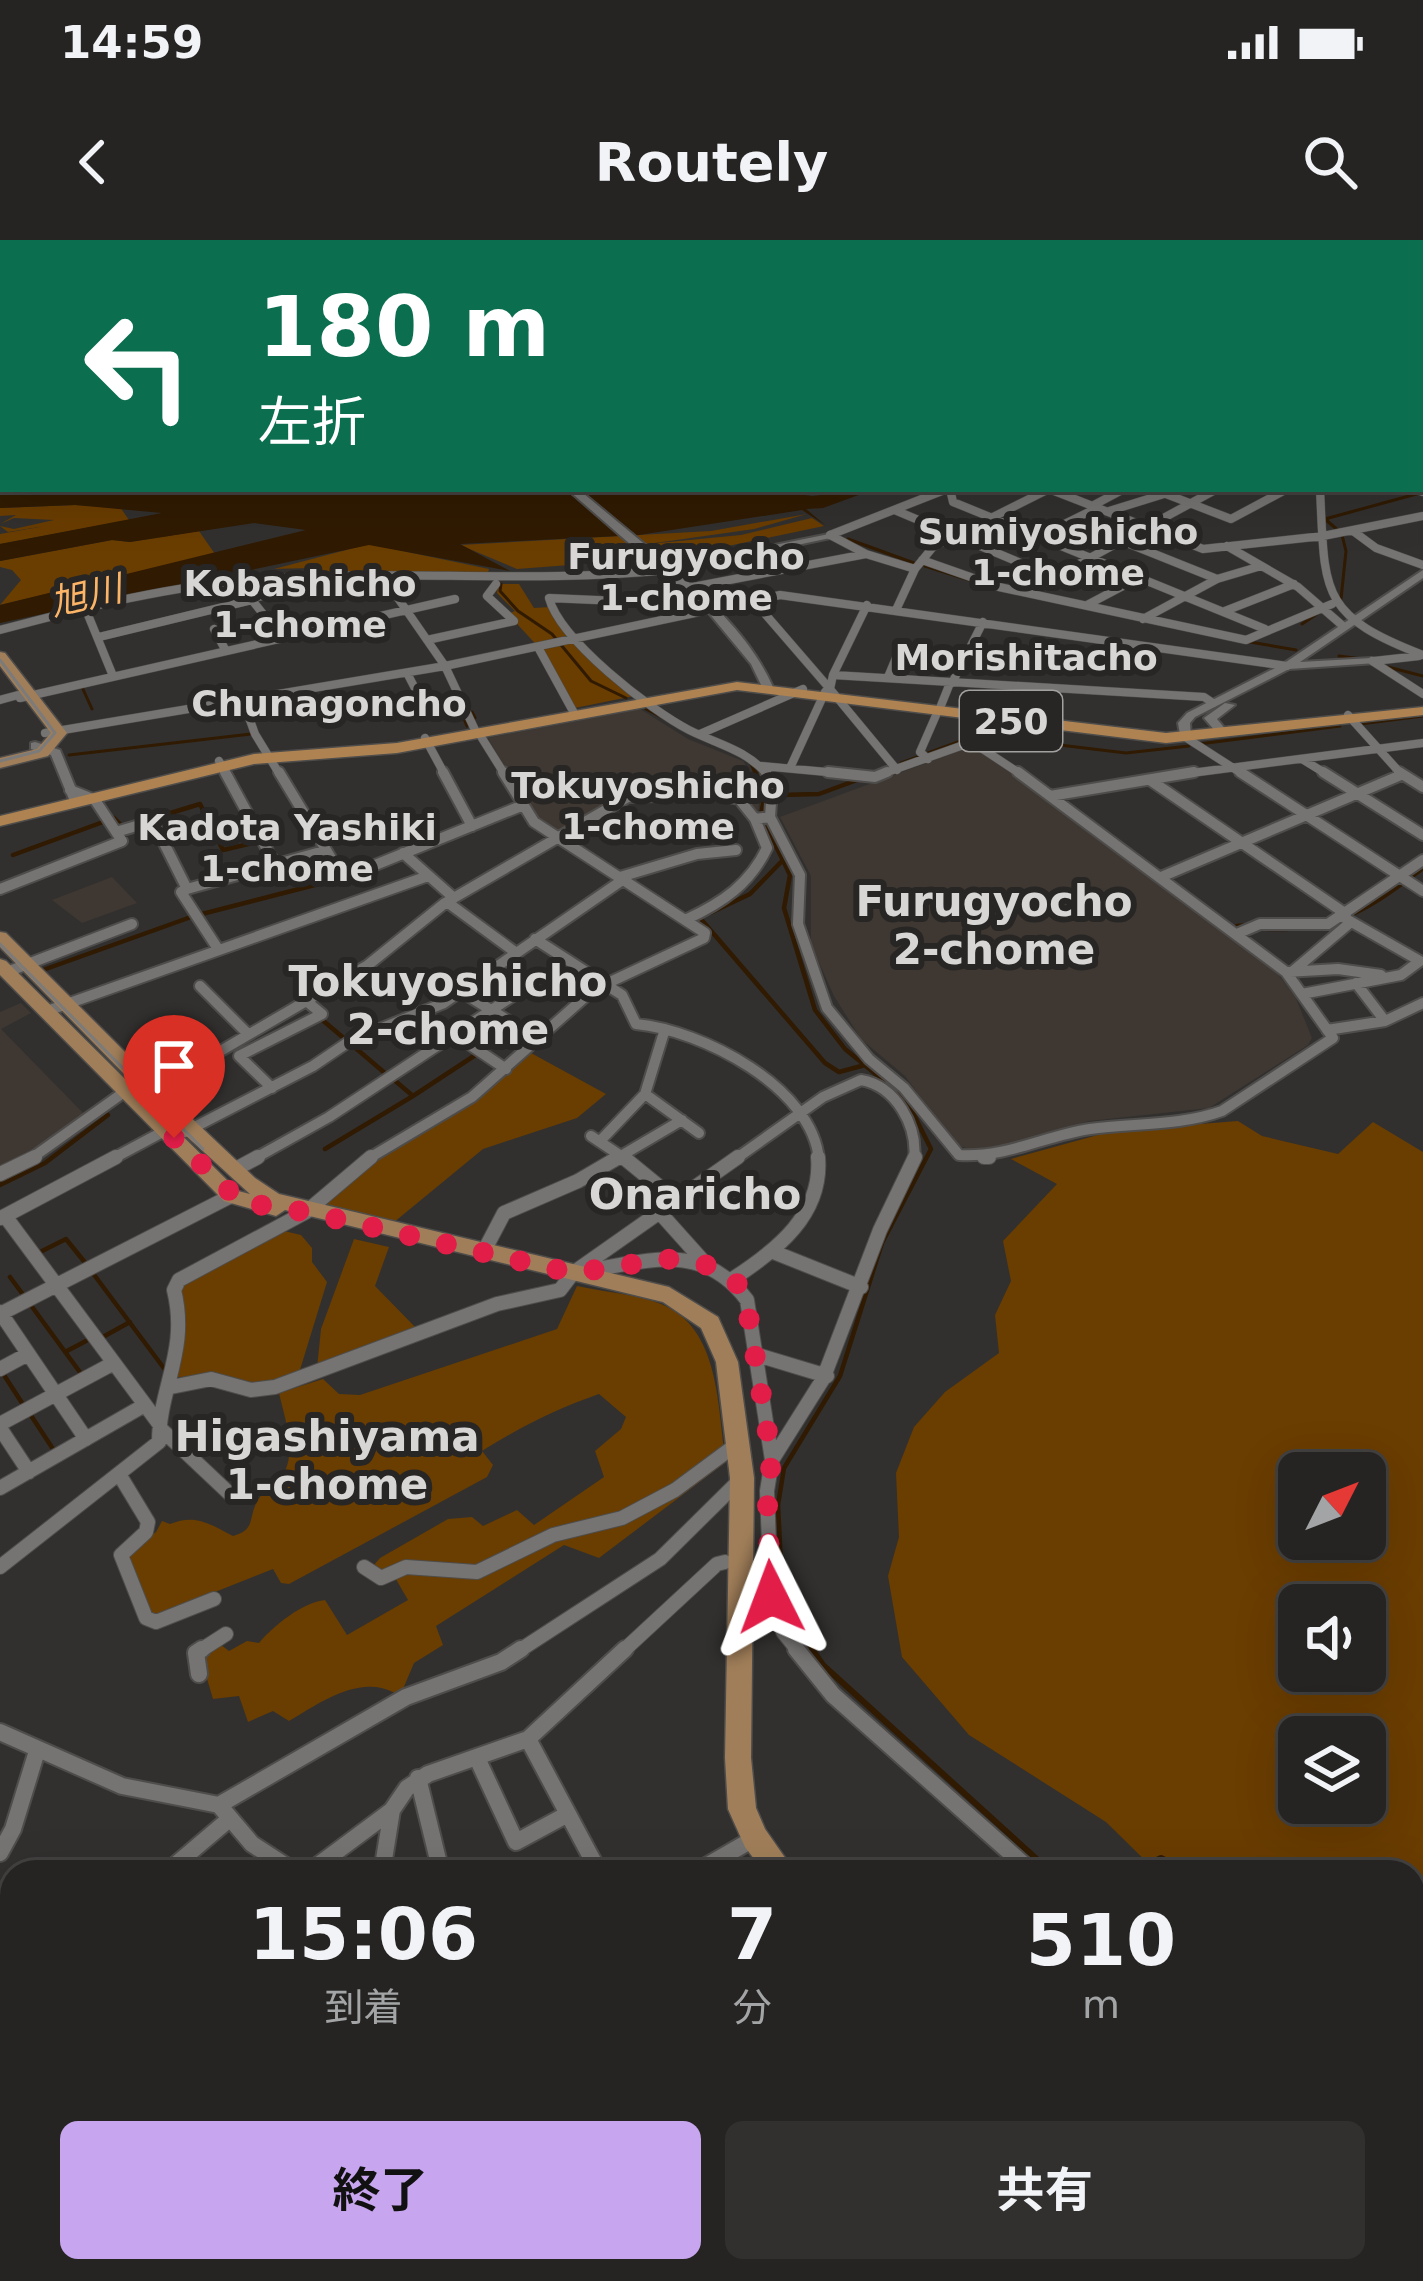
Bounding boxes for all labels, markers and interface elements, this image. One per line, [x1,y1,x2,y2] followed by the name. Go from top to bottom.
[60,16,203,69] text: 14:59
[60,129,126,195] icon: back
[1297,129,1363,195] icon: search
[595,131,828,194] text: Routely
[258,278,550,376] text: 180 m
[60,288,216,444] icon: left
[258,391,366,454] text: 左折
[918,511,1198,593] district label: Sumiyoshicho 1-chome
[567,536,805,618] district label: Furugyocho 1-chome
[183,563,417,645] district label: Kobashicho 1-chome
[46,567,130,624] water label: 旭川
[894,637,1158,678] district label: Morishitacho
[191,683,467,724] district label: Chunagoncho
[960,691,1062,751] road number: 250
[511,765,785,847] district label: Tokuyoshicho 1-chome
[137,807,437,889] district label: Kadota Yashiki 1-chome
[855,877,1133,974] district label: Furugyocho 2-chome
[289,957,607,1054] district label: Tokuyoshicho 2-chome
[123,1015,225,1138] pin
[141,1033,207,1099] icon: arrive
[589,1170,801,1219] district label: Onaricho
[174,1412,480,1509] district label: Higashiyama 1-chome
[1278,1452,1386,1560] north arrow
[1278,1452,1386,1824] map controls
[708,1534,834,1660] position arrow
[1278,1584,1386,1692] button: sound
[1278,1716,1386,1824] button: layers
[249,1892,478,1976] text: 15:06
[727,1892,777,1976] text: 7
[1026,1898,1176,1982] text: 510
[1082,1982,1120,2027] text: m
[324,1985,402,2030] text: 到着
[732,1985,771,2030] text: 分
[60,2121,701,2259] button: 終了
[725,2121,1365,2259] button: 共有

